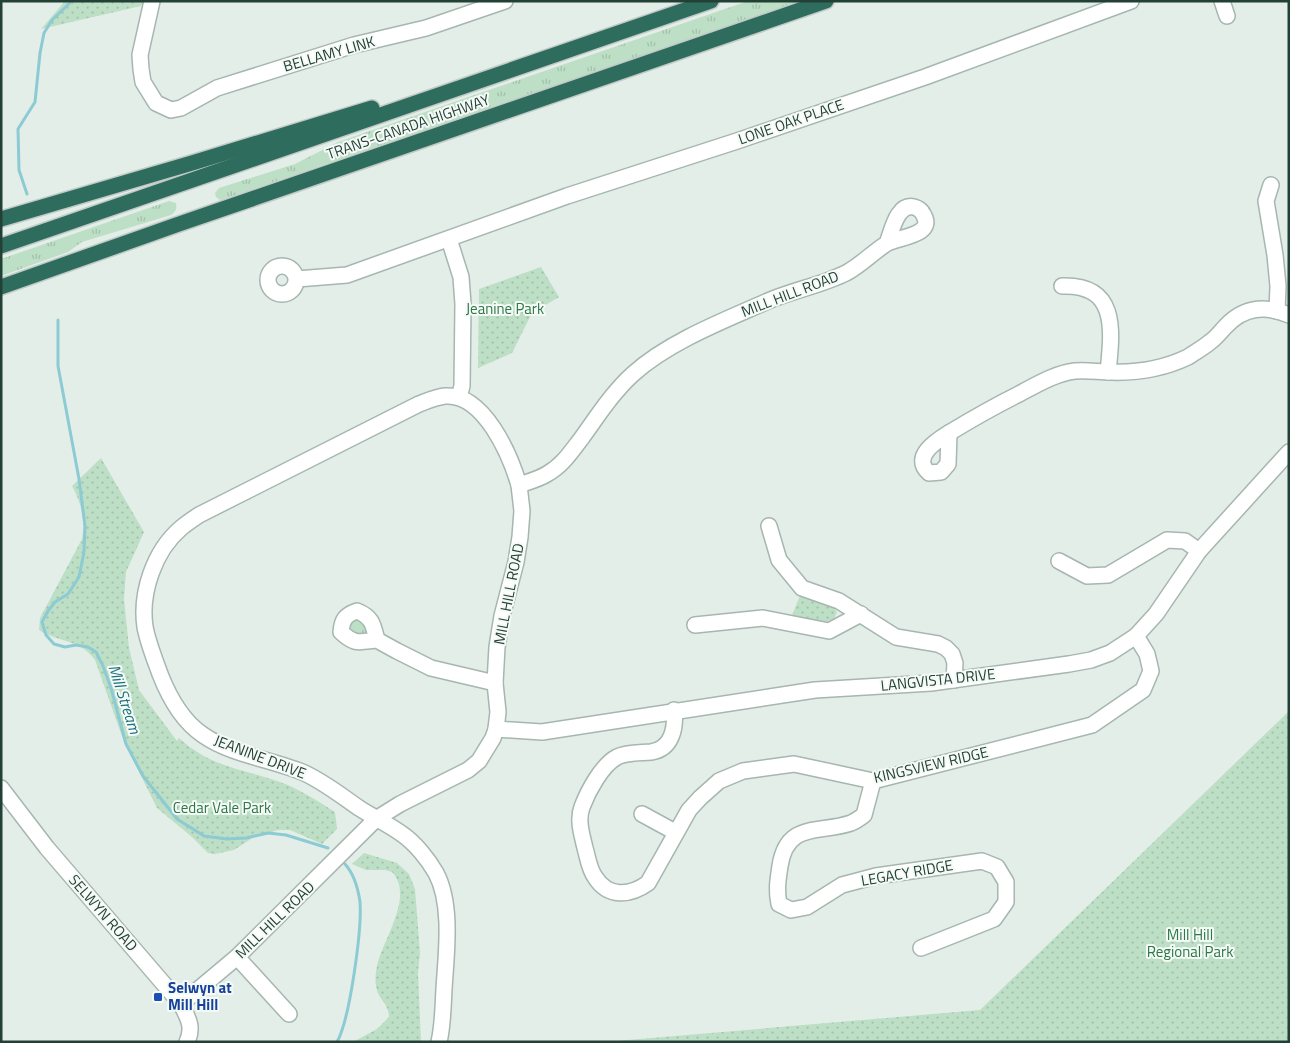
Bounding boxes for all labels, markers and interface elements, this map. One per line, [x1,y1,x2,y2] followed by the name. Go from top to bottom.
[280,29,378,78] street label: BELLAMY LINK
[323,88,492,165] street label: TRANS-CANADA HIGHWAY
[735,93,847,150] street label: LONE OAK PLACE
[738,264,842,323] street label: MILL HILL ROAD
[466,297,544,320] park label: Jeanine Park
[487,541,530,647] street label: MILL HILL ROAD
[102,661,148,737] water label: Mill Stream
[880,662,996,697] street label: LANGVISTA DRIVE
[211,728,309,785] street label: JEANINE DRIVE
[871,740,990,789] street label: KINGSVIEW RIDGE
[173,796,271,819] park label: Cedar Vale Park
[859,853,955,892] street label: LEGACY RIDGE
[63,869,143,956] street label: SELWYN ROAD
[230,876,320,964] street label: MILL HILL ROAD
[1147,923,1233,963] park label: Mill Hill Regional Park
[168,976,232,1016] place label: Selwyn at Mill Hill
[152,991,164,1003] marker: Selwyn at Mill Hill

